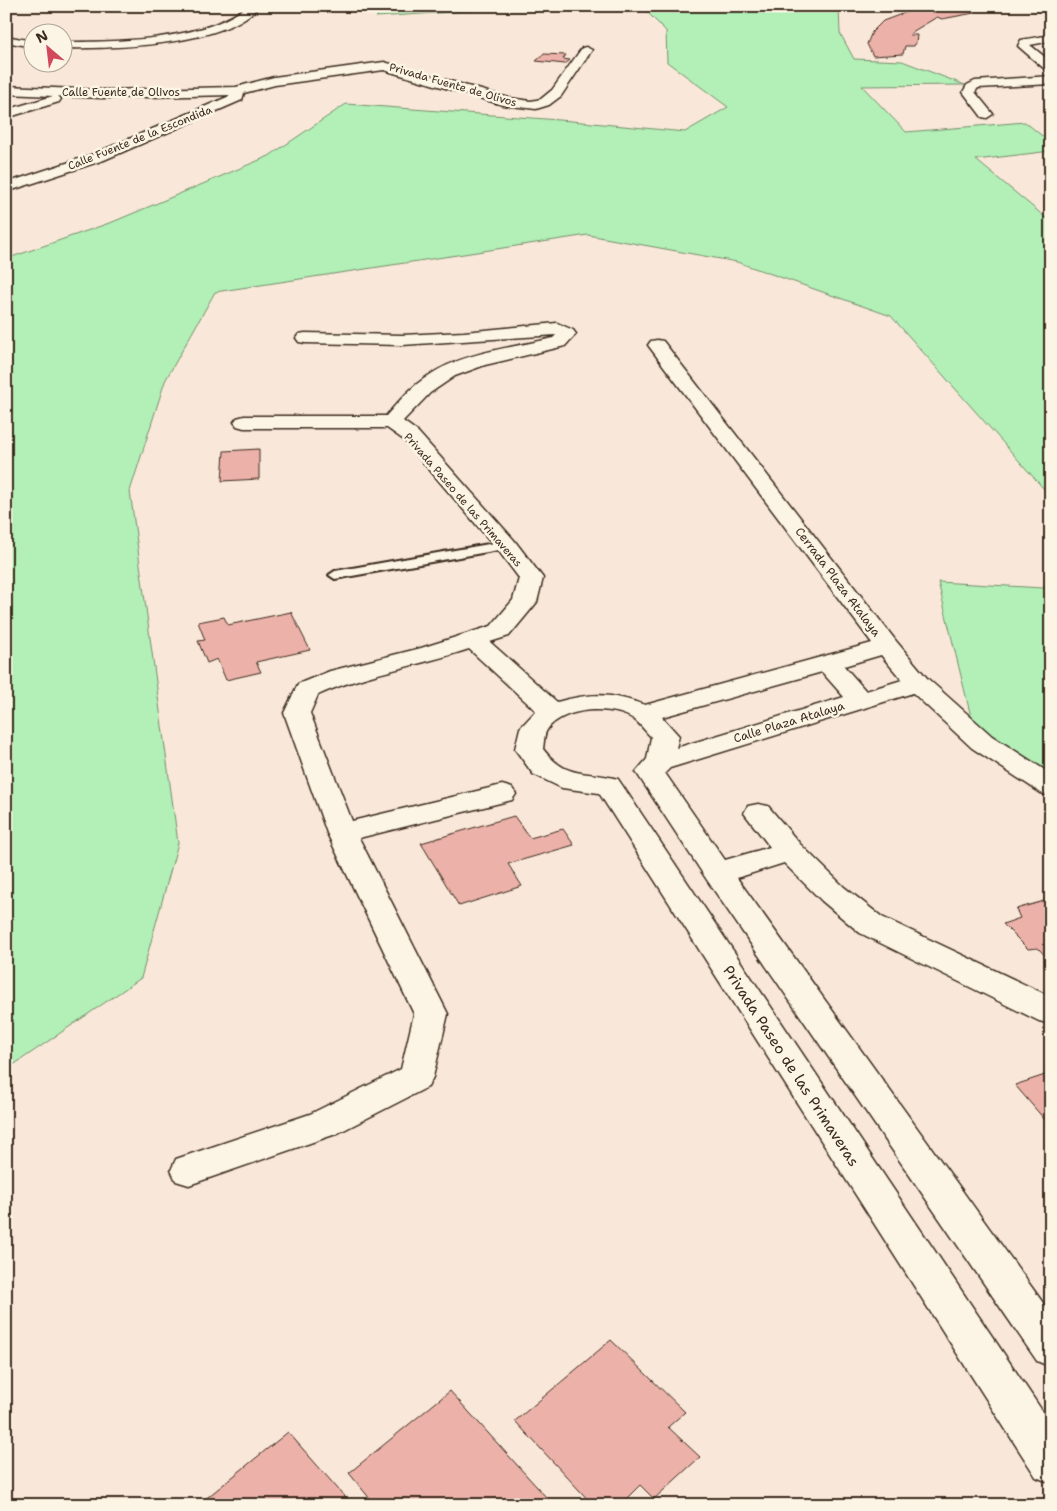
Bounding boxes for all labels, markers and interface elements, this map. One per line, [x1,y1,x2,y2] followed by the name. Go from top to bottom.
[22,22,72,72] north arrow
[33,26,51,47] text: N
[387,60,519,110] street label: Privada Fuente de Olivos
[62,85,180,100] street label: Calle Fuente de Olivos
[66,102,214,174] street label: Calle Fuente de la Escondida
[401,430,525,570] street label: Privada Paseo de las Primaveras
[792,524,885,640] street label: Cerrada Plaza Atalaya
[732,697,847,746] street label: Calle Plaza Atalaya
[718,962,864,1170] street label: Privada Paseo de las Primaveras

